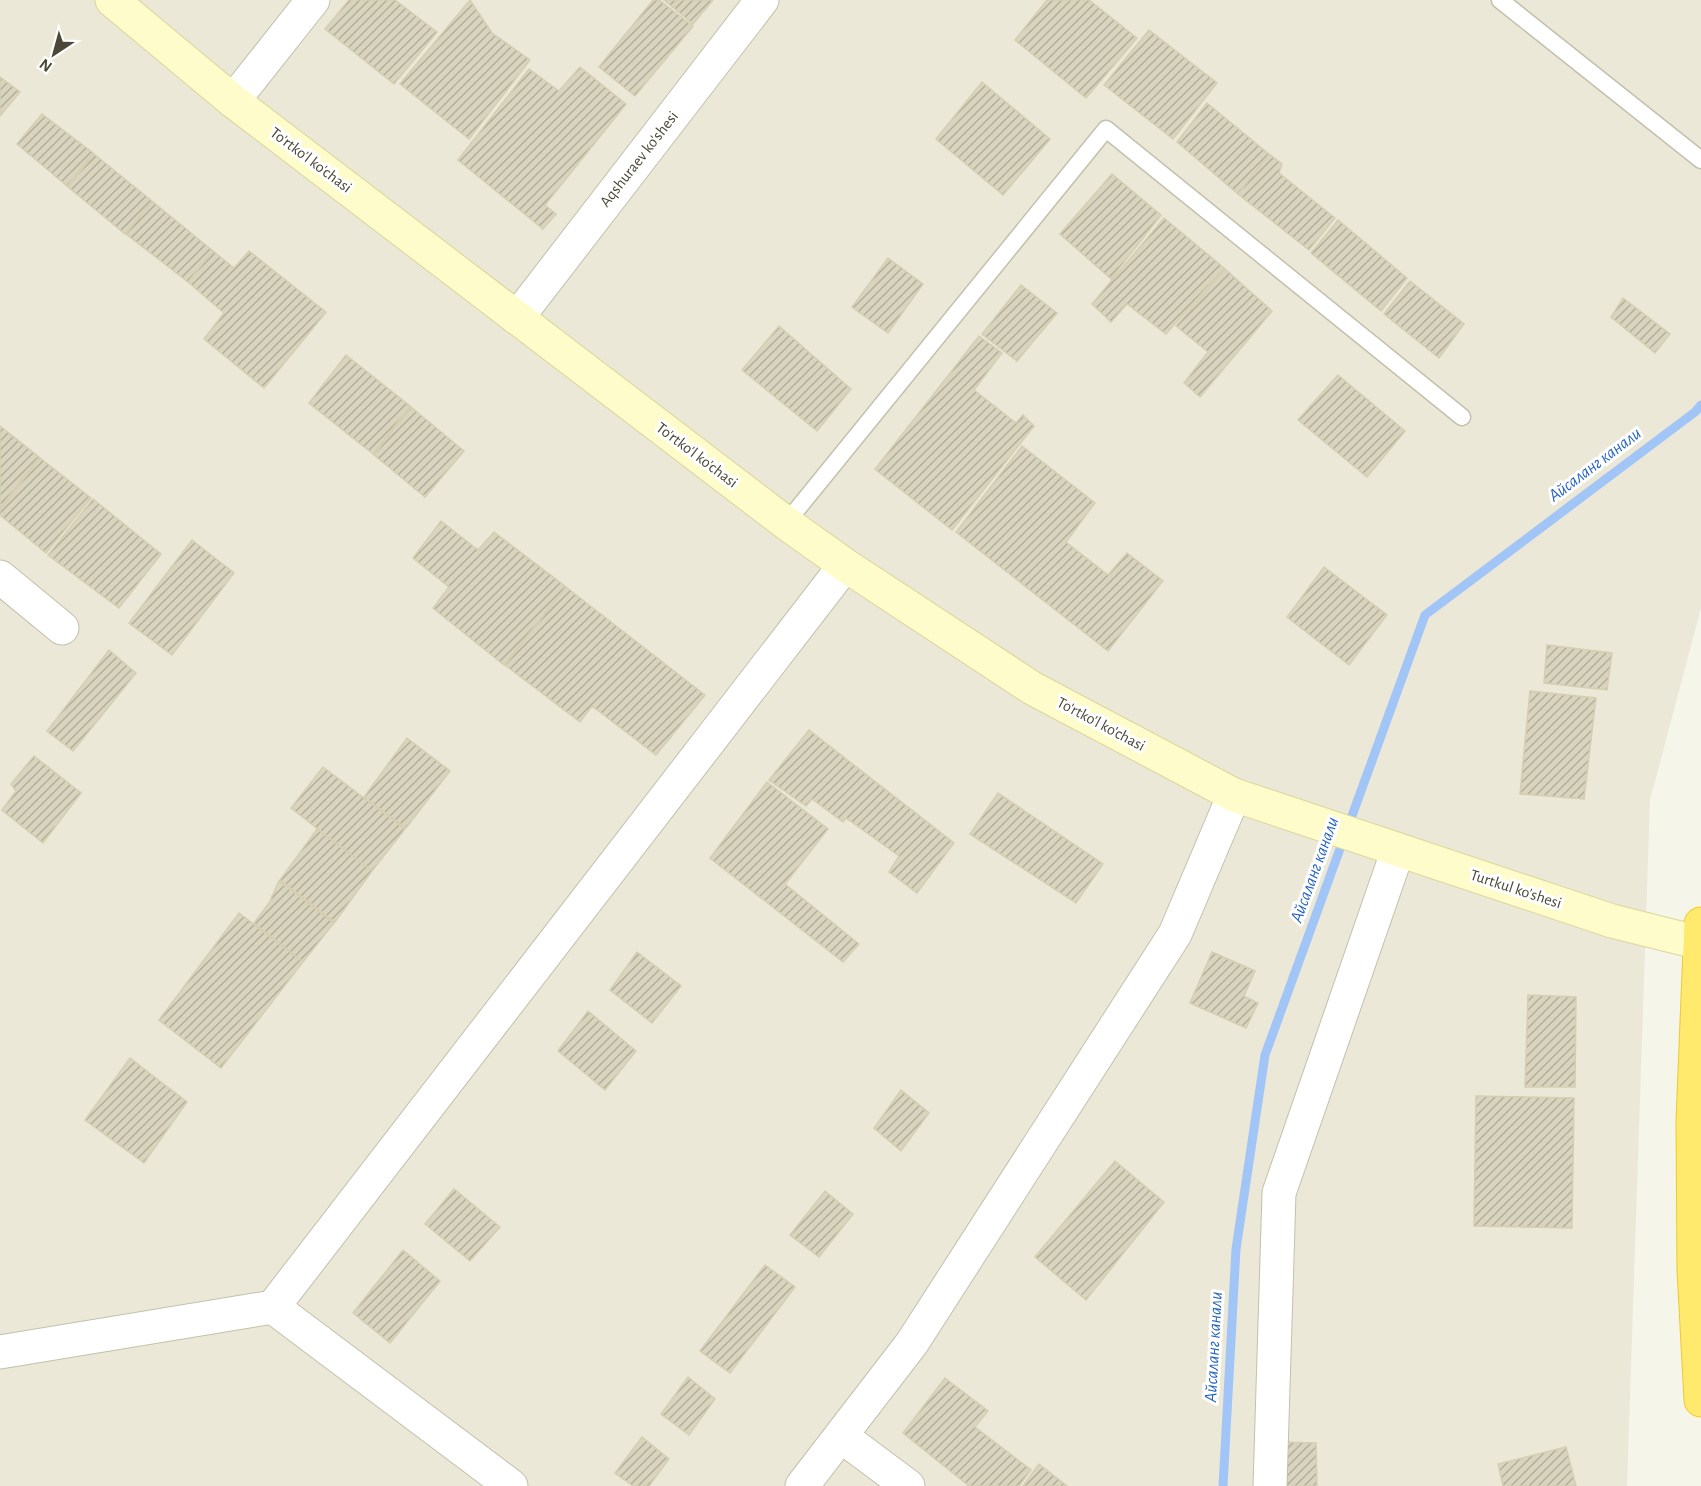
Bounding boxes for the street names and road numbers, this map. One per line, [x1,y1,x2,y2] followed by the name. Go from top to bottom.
[597,108,681,210] street label: Aqshuraev ko'shesi
[267,124,355,196] street label: To'rtko'l ko'chasi
[653,419,741,491] street label: To'rtko'l ko'chasi
[1054,694,1148,754] street label: To'rtko'l ko'chasi
[1468,867,1564,911] street label: Turtkul ko'shesi

